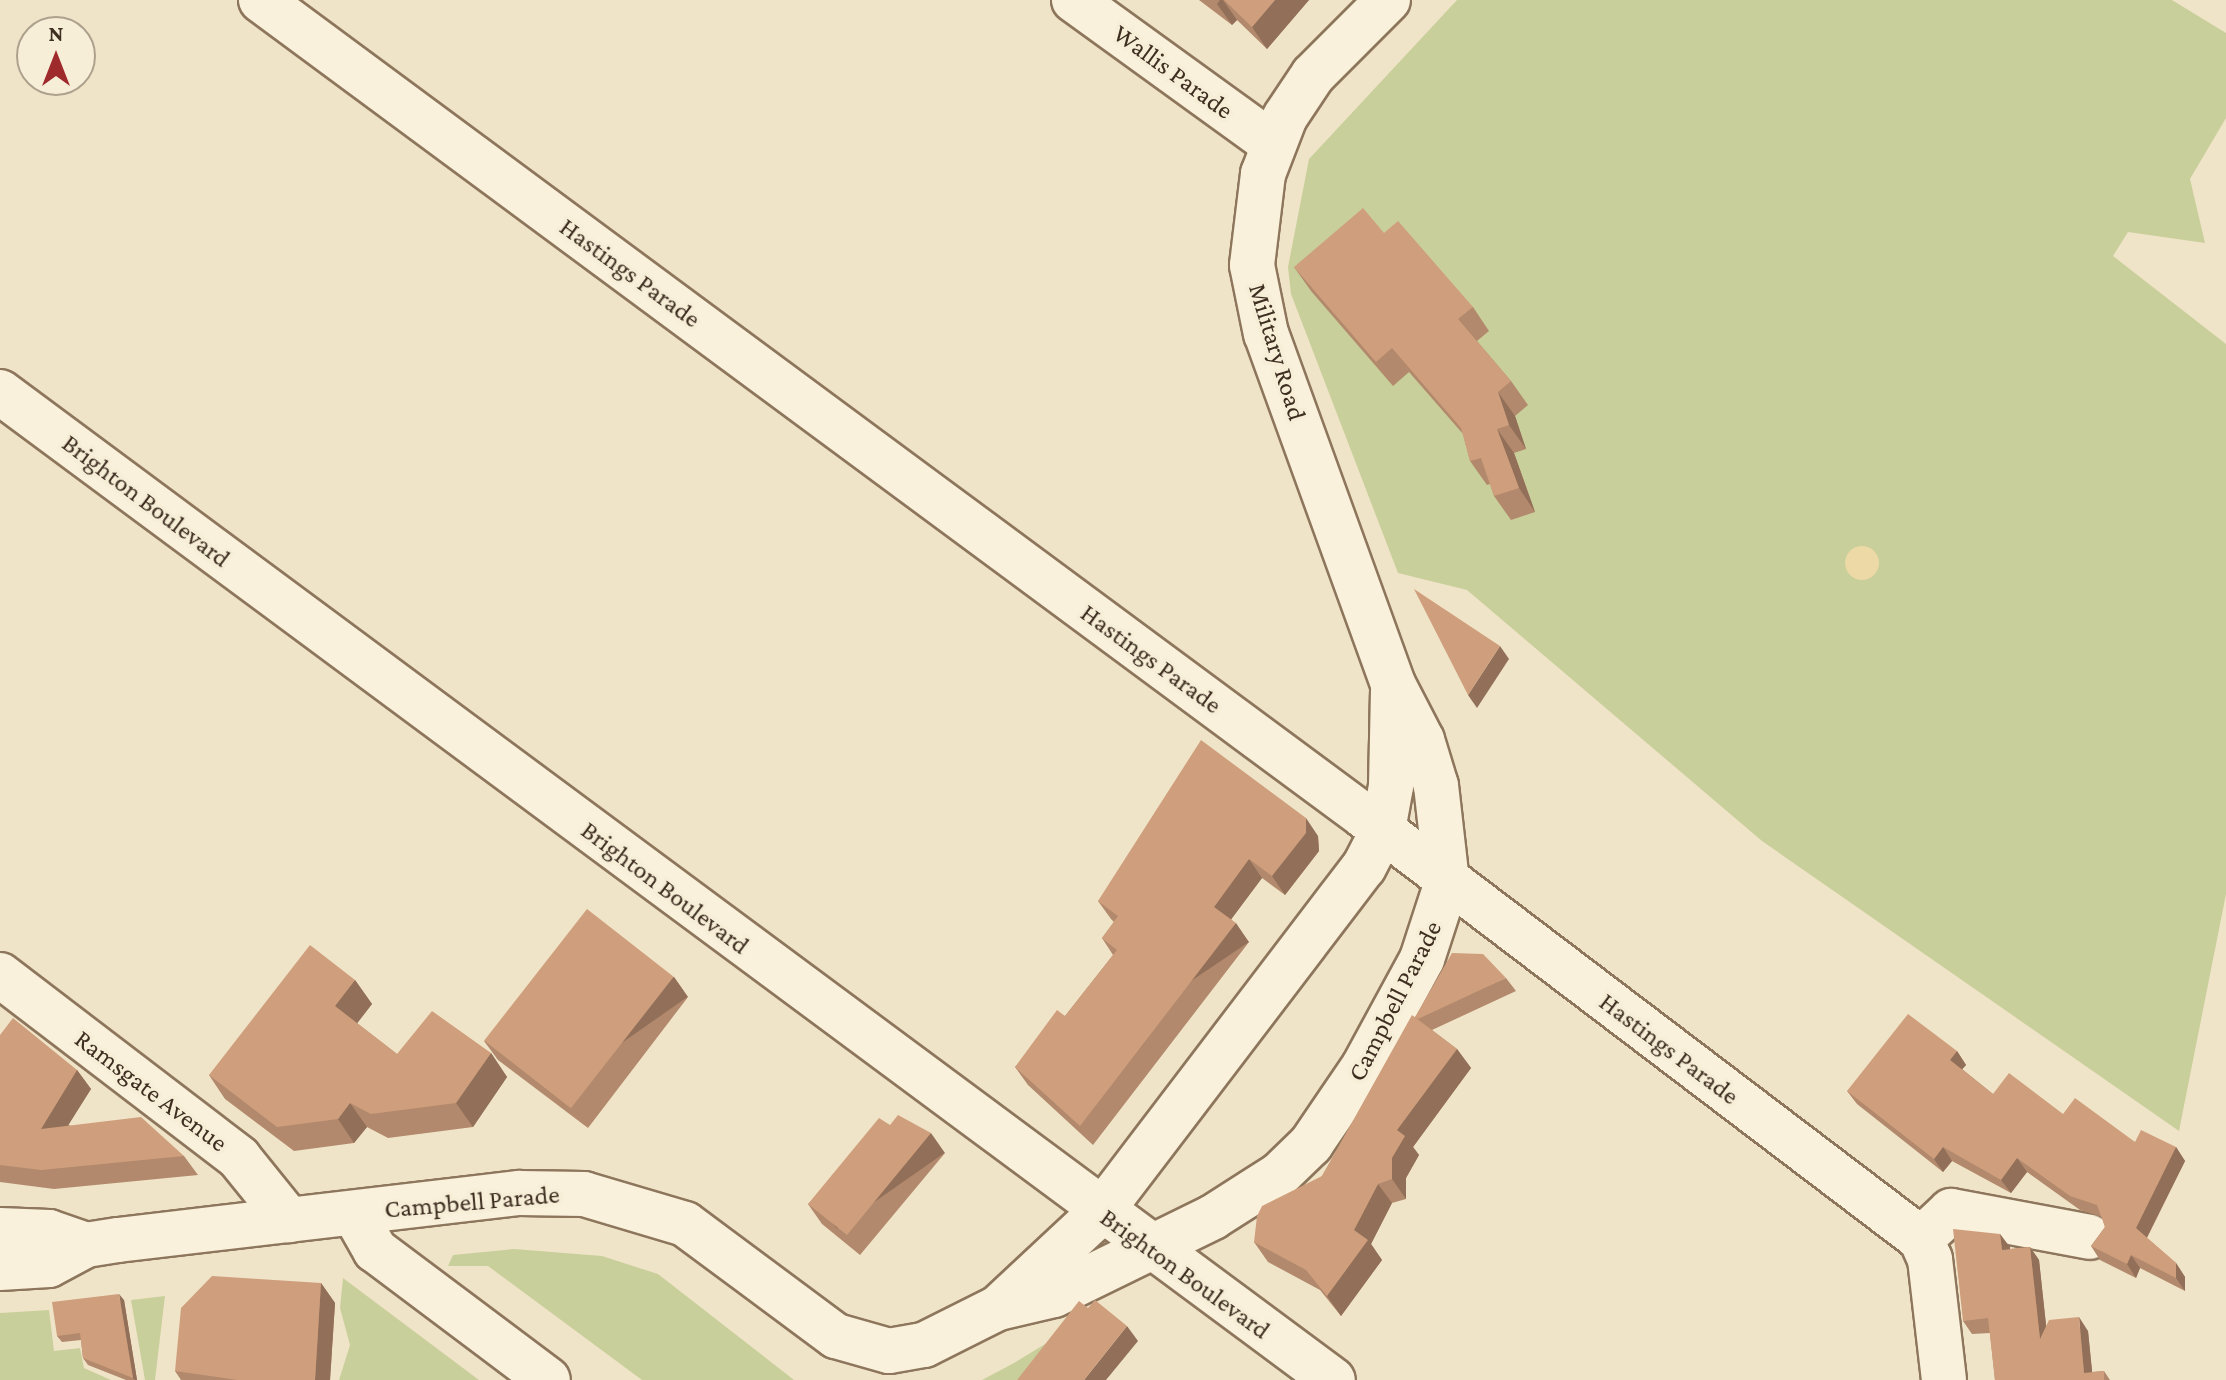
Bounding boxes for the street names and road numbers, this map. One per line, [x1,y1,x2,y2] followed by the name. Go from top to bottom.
[1107,18,1239,126] street label: Wallis Parade
[553,211,707,335] street label: Hastings Parade
[1241,280,1313,424] street label: Military Road
[56,428,236,574] street label: Brighton Boulevard
[1074,597,1228,721] street label: Hastings Parade
[575,815,755,961] street label: Brighton Boulevard
[1341,916,1449,1086] street label: Campbell Parade
[1593,986,1745,1112] street label: Hastings Parade
[68,1023,234,1159] street label: Ramsgate Avenue
[383,1179,561,1225] street label: Campbell Parade
[1094,1202,1276,1346] street label: Brighton Boulevard

